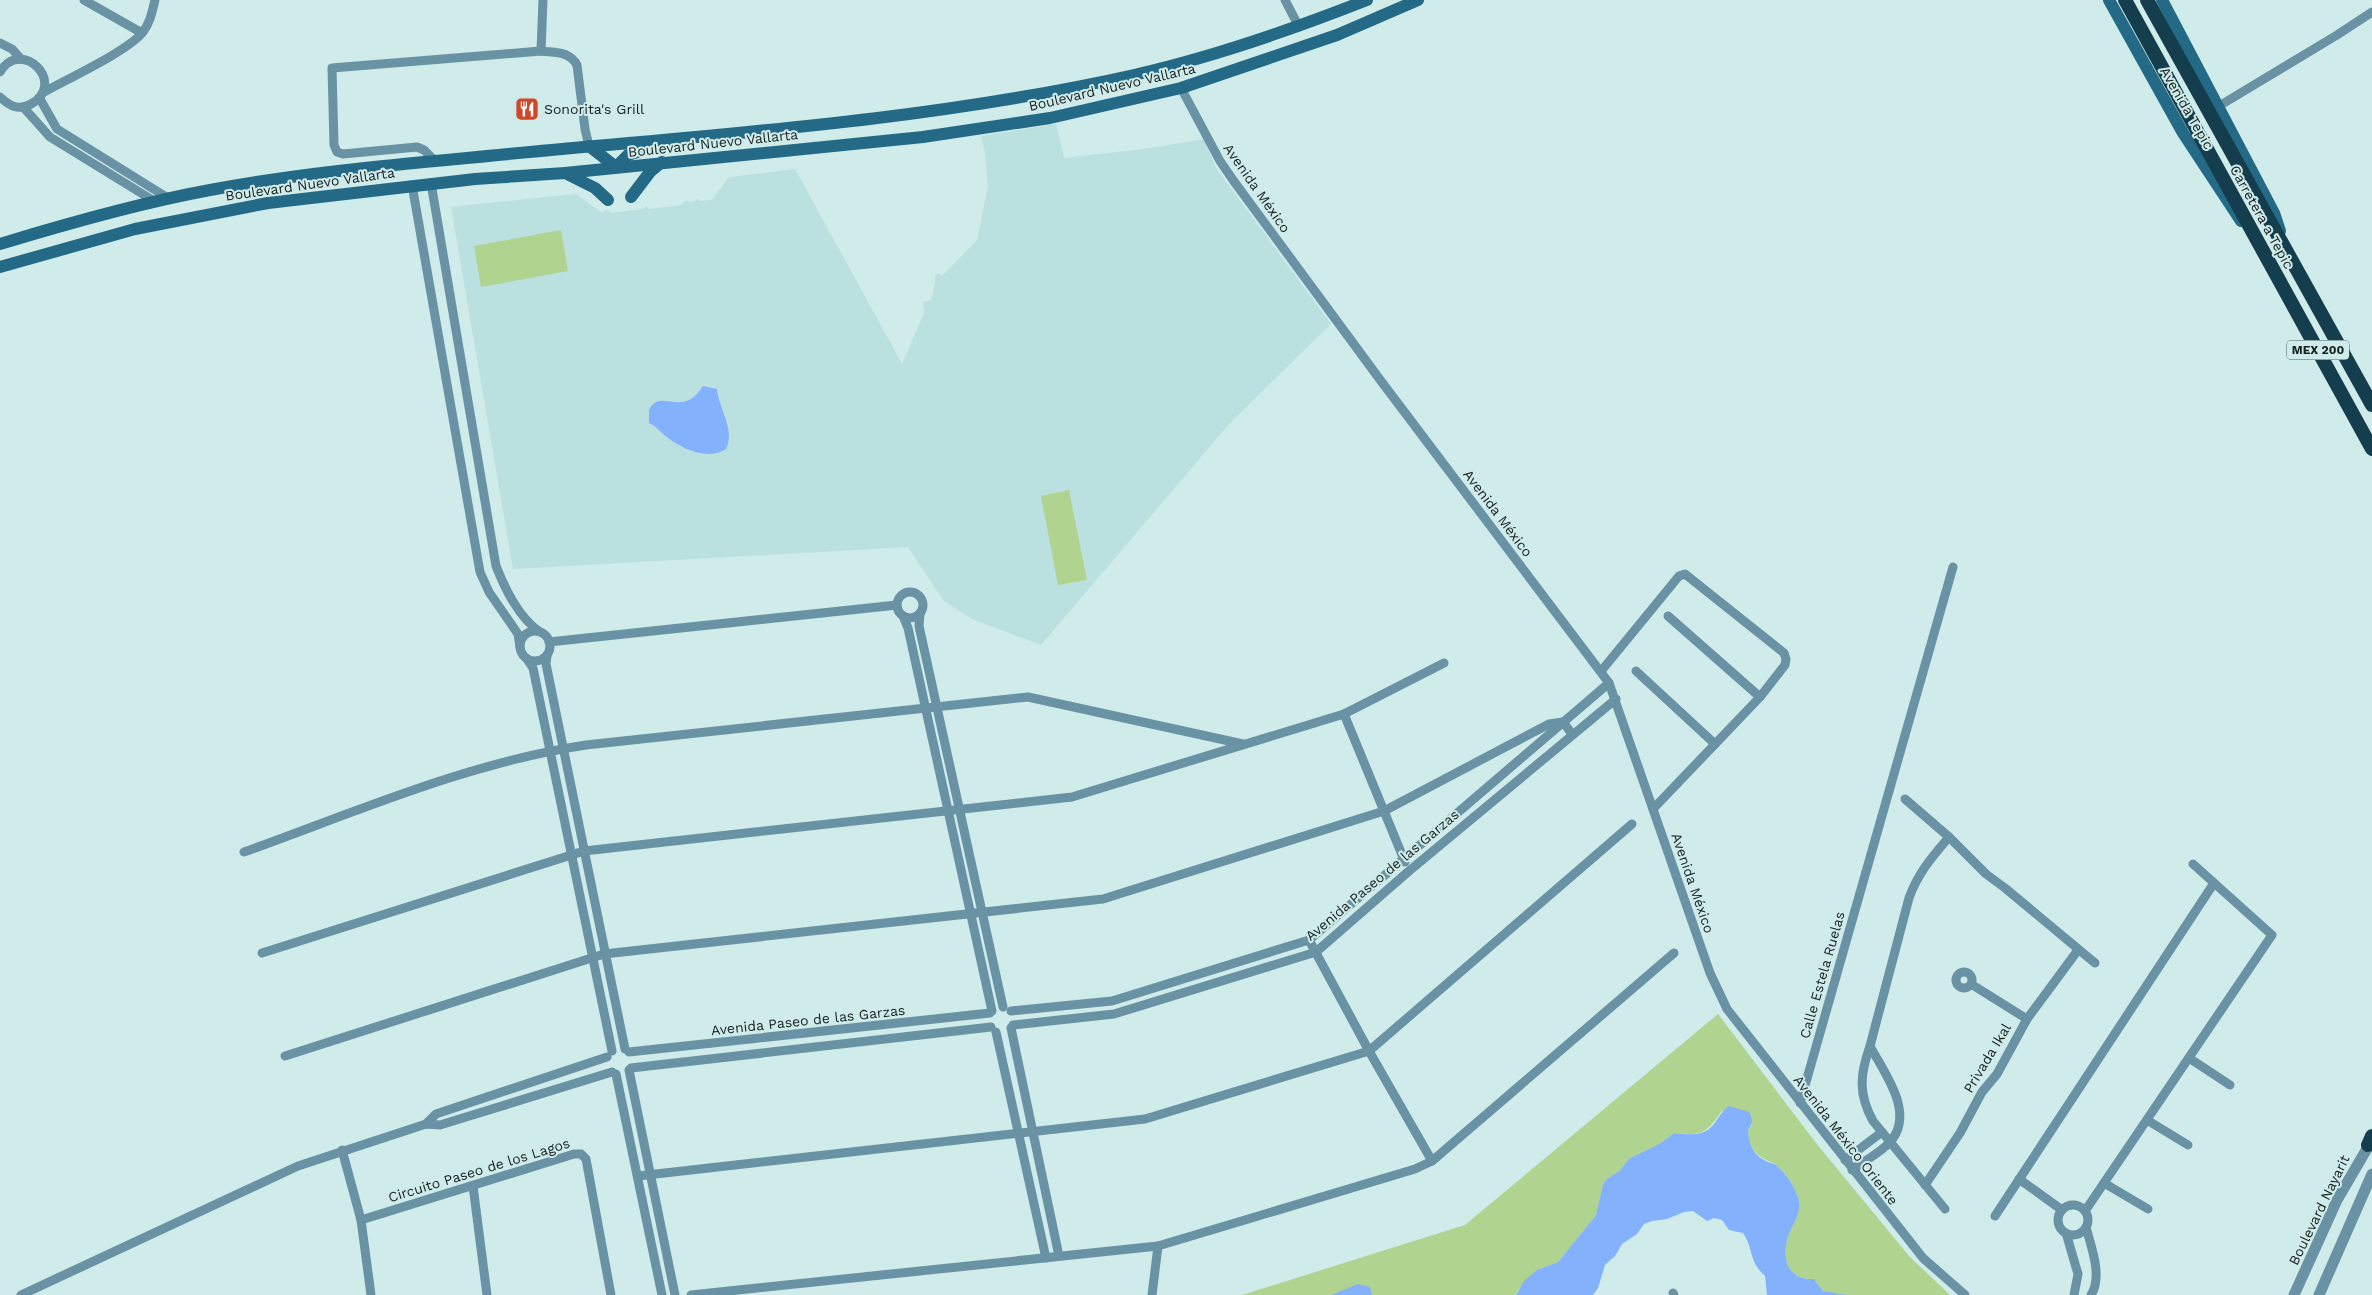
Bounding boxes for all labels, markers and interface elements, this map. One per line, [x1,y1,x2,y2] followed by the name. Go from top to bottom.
[1027,60,1197,114] street label: Boulevard Nuevo Vallarta
[2157,64,2217,152] street label: Avenida Tepic
[514,96,540,122] restaurant icon: Sonorita's Grill
[544,101,645,117] place label: Sonorita's Grill
[627,126,799,160] street label: Boulevard Nuevo Vallarta
[1220,141,1294,235] street label: Avenida México
[2227,162,2297,272] street label: Carretera a Tepic
[224,164,396,204] street label: Boulevard Nuevo Vallarta
[2287,340,2349,360] road number: MEX 200
[1460,466,1536,560] street label: Avenida México
[1302,806,1462,944] street label: Avenida Paseo de las Garzas
[1668,831,1718,935] street label: Avenida México
[1796,910,1848,1040] street label: Calle Estela Ruelas
[710,1002,906,1038] street label: Avenida Paseo de las Garzas
[1960,1020,2014,1096] street label: Privada Ikal
[1790,1072,1902,1208] street label: Avenida México Oriente
[386,1135,572,1205] street label: Circuito Paseo de los Lagos
[2285,1152,2353,1268] street label: Boulevard Nayarit

